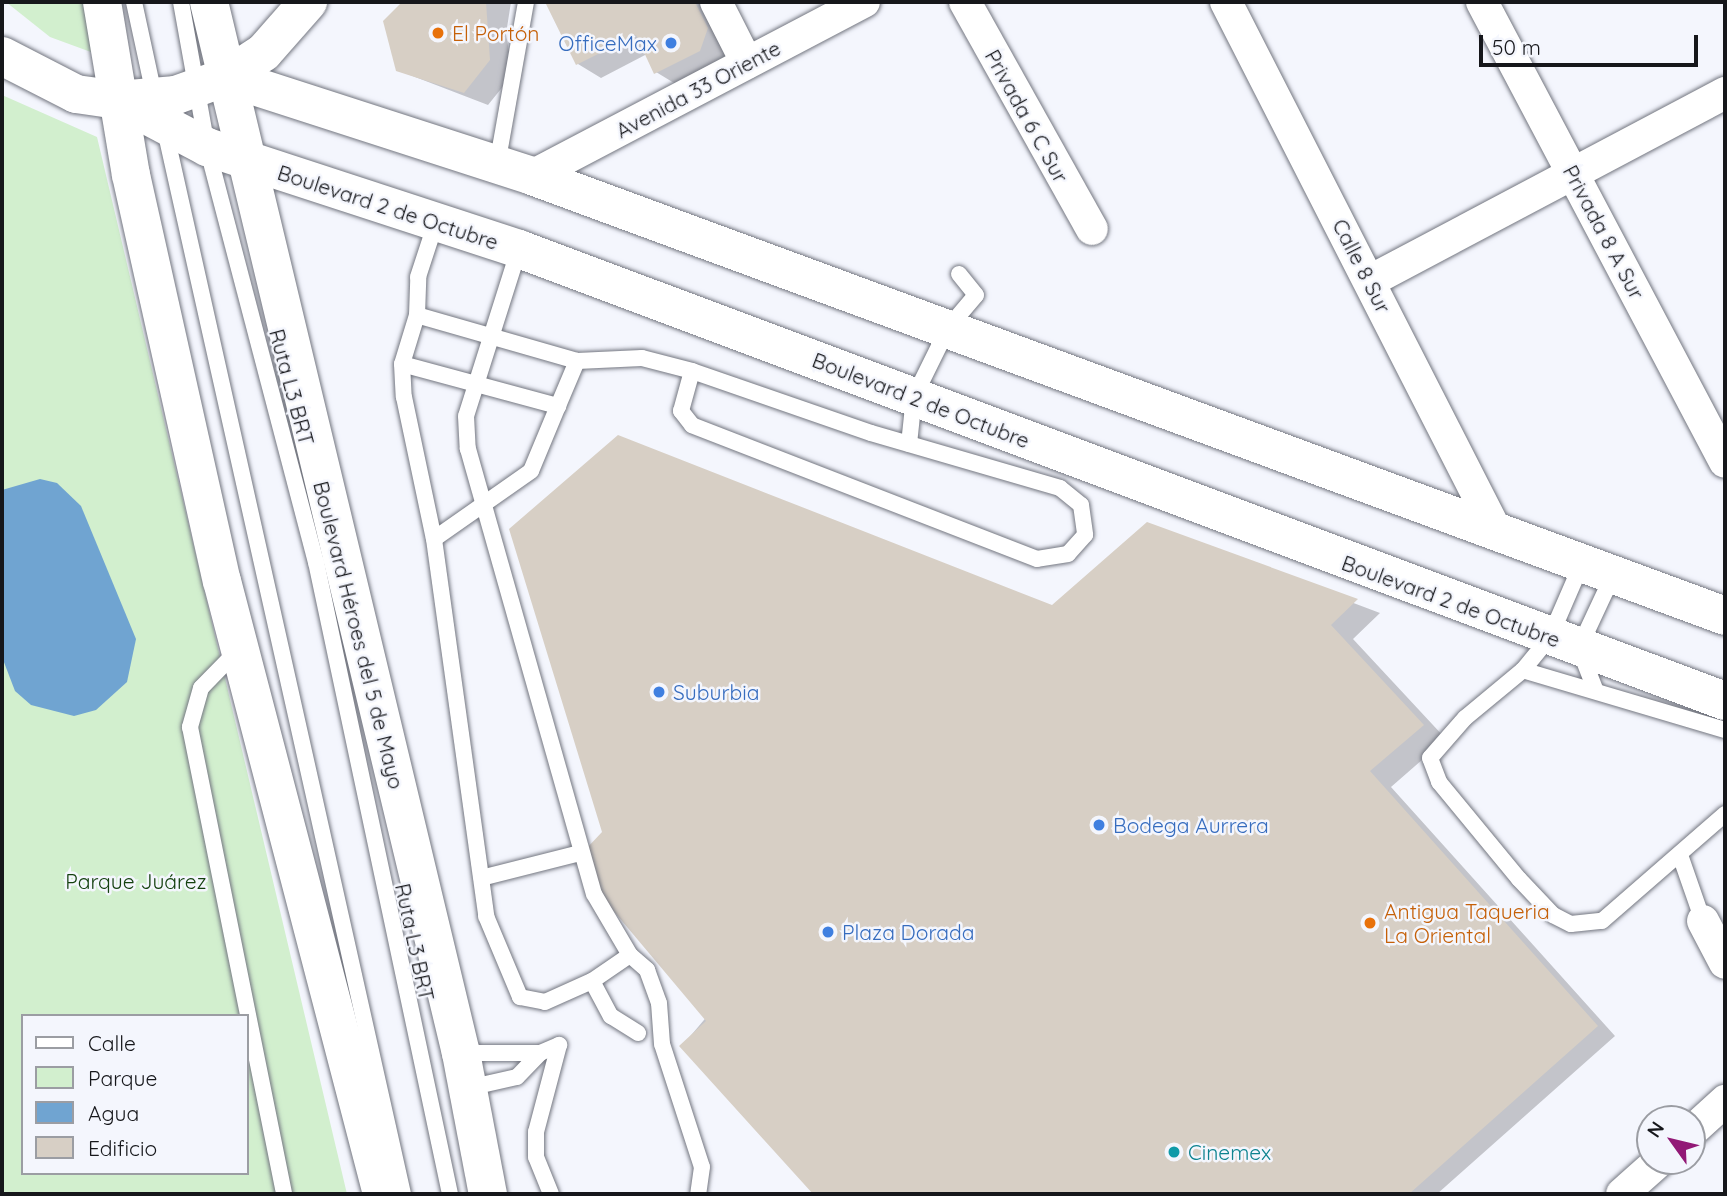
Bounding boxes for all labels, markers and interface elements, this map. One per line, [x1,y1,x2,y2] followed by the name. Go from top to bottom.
[452,20,540,46] place label: El Portón
[1482,21,1701,65] scale bar
[430,25,446,41] marker: El Portón
[558,30,657,56] place label: OfficeMax
[1492,34,1541,60] text: 50 m
[611,35,785,143] street label: Avenida 33 Oriente
[663,35,679,51] marker: OfficeMax
[980,45,1074,187] street label: Privada 6 C Sur
[274,159,502,255] street label: Boulevard 2 de Octubre
[1558,161,1650,303] street label: Privada 8 A Sur
[1328,215,1396,317] street label: Calle 8 Sur
[264,326,320,448] street label: Ruta L3 BRT
[809,347,1033,453] street label: Boulevard 2 de Octubre
[308,478,410,792] street label: Boulevard Héroes del 5 de Mayo
[1338,550,1564,652] street label: Boulevard 2 de Octubre
[673,679,759,705] place label: Suburbia
[651,684,667,700] marker: Suburbia
[1113,812,1269,838] place label: Bodega Aurrera
[1091,817,1107,833] marker: Bodega Aurrera
[65,868,207,894] park label: Parque Juárez
[390,881,440,1003] street label: Ruta L3 BRT
[1384,898,1550,948] place label: Antigua Taqueria La Oriental
[1362,915,1378,931] marker: Antigua Taqueria La Oriental
[842,919,975,945] place label: Plaza Dorada
[820,924,836,940] marker: Plaza Dorada
[21,1014,248,1175] legend
[88,1030,136,1056] text: Calle
[88,1065,157,1091] text: Parque
[88,1100,139,1126] text: Agua
[1636,1105,1706,1175] north arrow
[1641,1117,1669,1142] text: N
[88,1135,157,1161] text: Edificio
[1188,1139,1271,1165] place label: Cinemex
[1166,1144,1182,1160] marker: Cinemex

